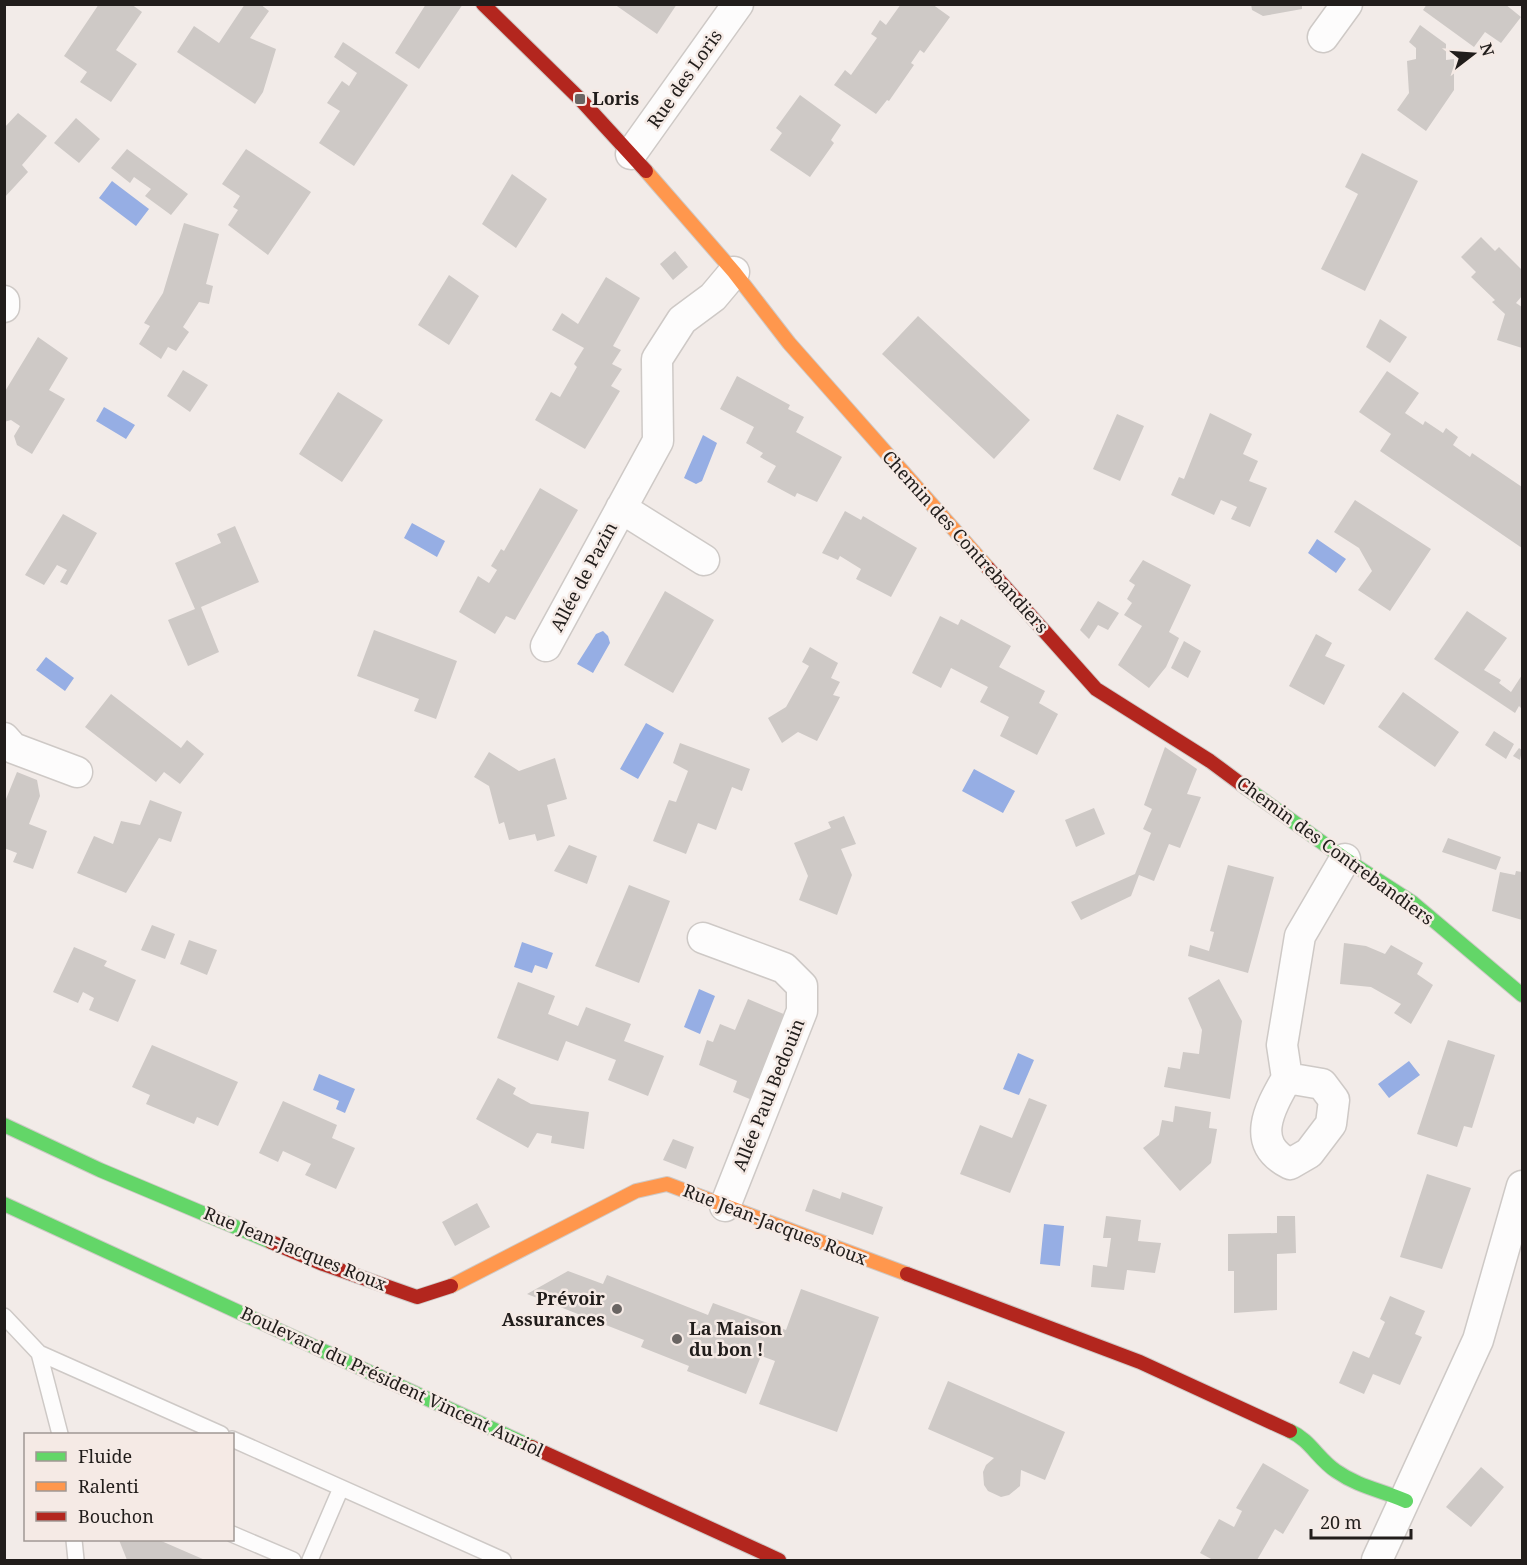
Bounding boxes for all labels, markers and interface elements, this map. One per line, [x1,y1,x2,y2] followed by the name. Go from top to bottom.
[641,24,727,132] street label: Rue des Loris
[1443,24,1503,84] north arrow
[1475,40,1500,59] text: N
[592,86,640,110] place label: Loris
[573,92,587,106] marker: Loris
[877,445,1054,638] street label: Chemin des Contrebandiers
[544,517,622,635] street label: Allée de Pazin
[1232,771,1439,930] street label: Chemin des Contrebandiers
[727,1015,810,1174] street label: Allée Paul Bedouin
[680,1178,871,1270] street label: Rue Jean-Jacques Roux
[200,1200,391,1296] street label: Rue Jean-Jacques Roux
[502,1286,606,1331] place label: Prévoir Assurances
[237,1300,548,1462] street label: Boulevard du Président Vincent Auriol
[610,1302,624,1316] marker: Prévoir Assurances
[689,1316,782,1361] place label: La Maison du bon !
[670,1332,684,1346] marker: La Maison du bon !
[24,1433,234,1541] legend
[78,1444,132,1468] text: Fluide
[78,1474,139,1498] text: Ralenti
[1311,1502,1412,1540] scale bar
[78,1504,154,1528] text: Bouchon
[1320,1510,1362,1534] text: 20 m

